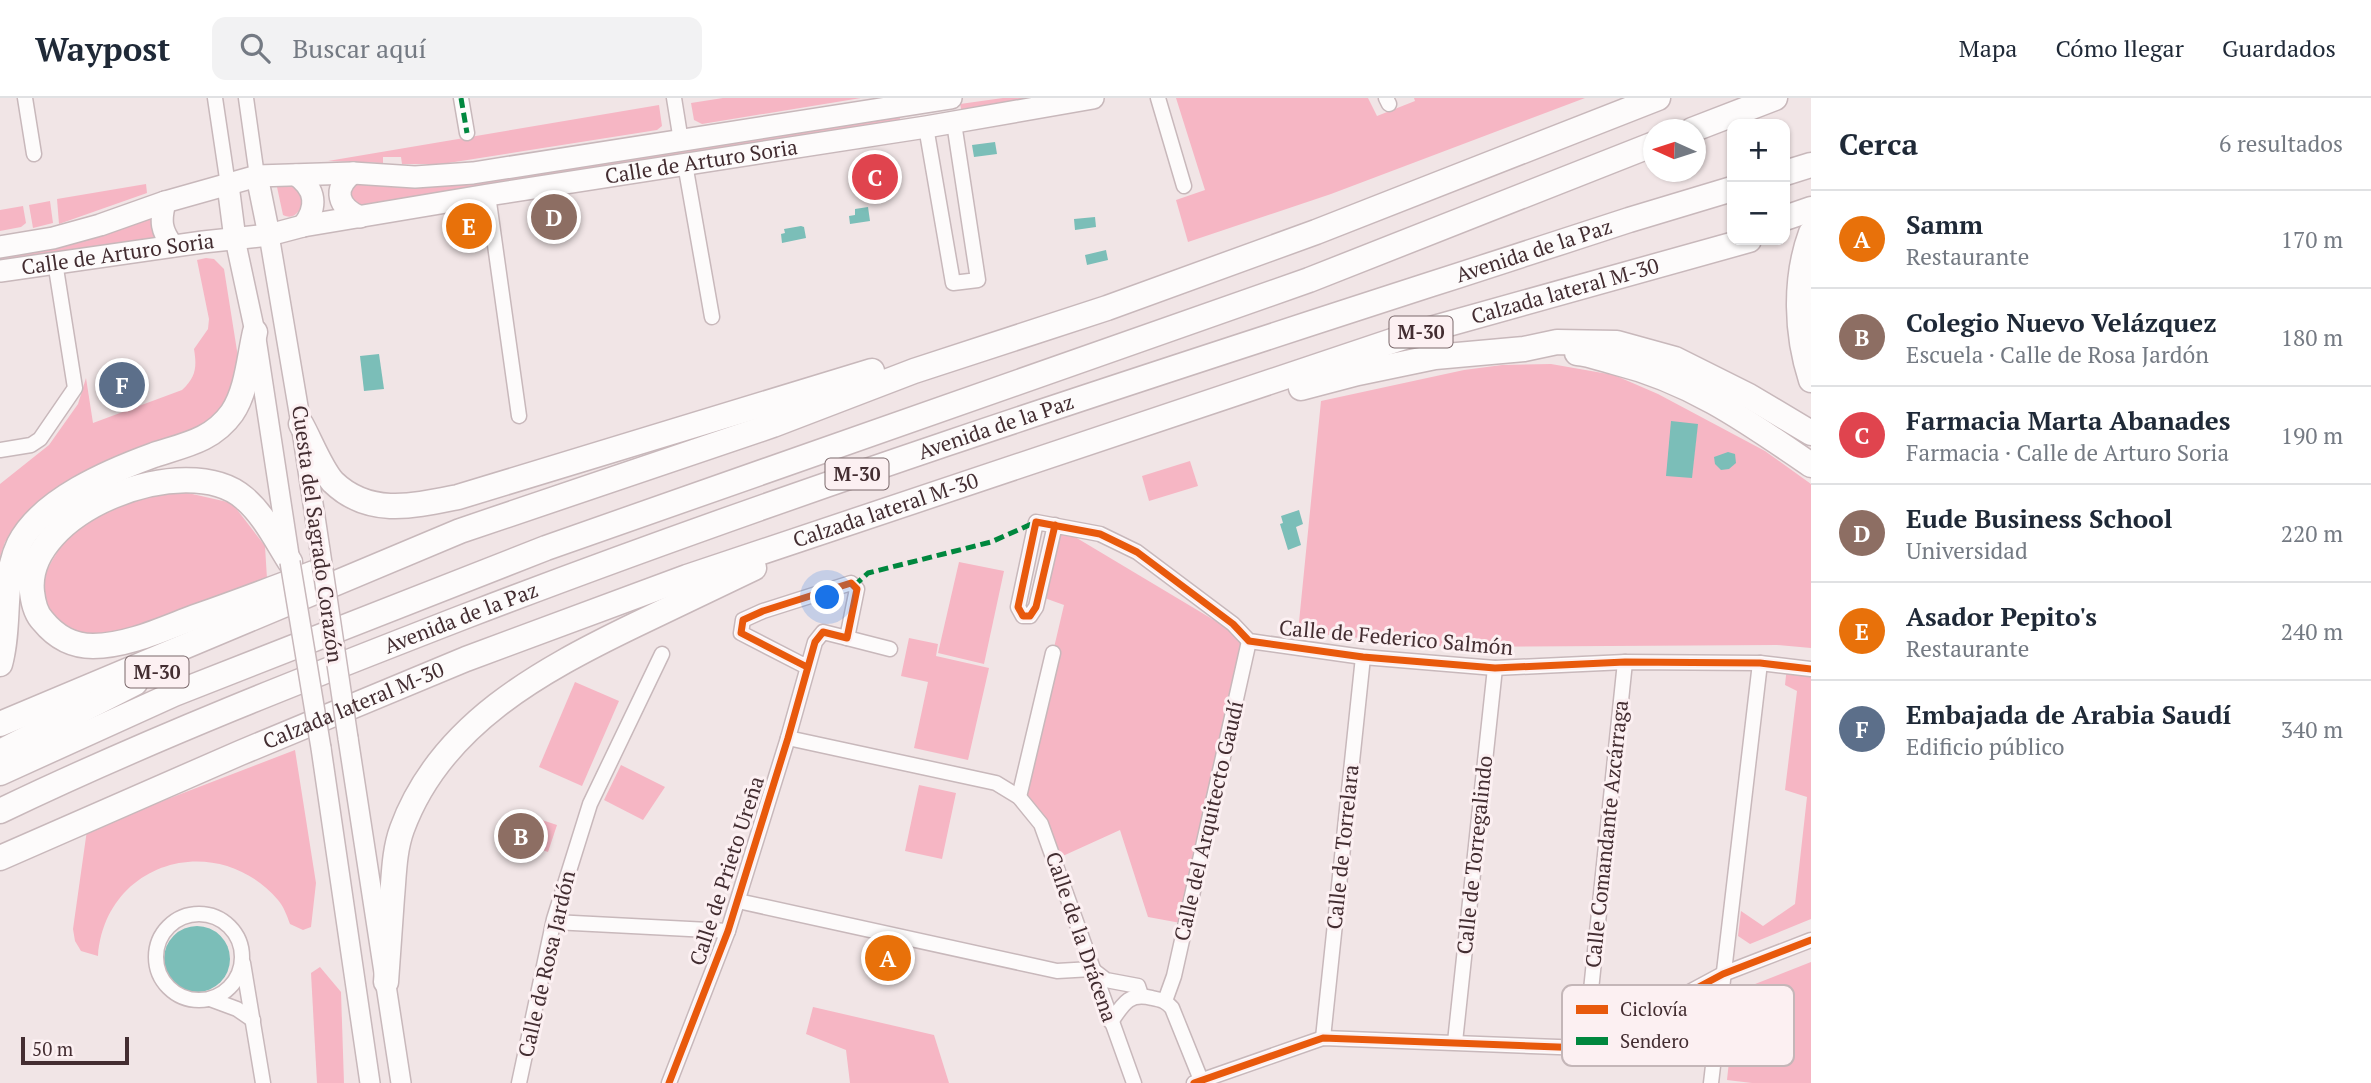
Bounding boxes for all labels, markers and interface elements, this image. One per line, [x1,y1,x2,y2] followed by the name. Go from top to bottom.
[212,17,702,80] search box
[35,27,170,70] text: Waypost
[236,29,274,67] icon: search
[292,31,426,65] text: Buscar aquí
[1959,32,2017,64] text: Mapa
[2055,32,2184,64] text: Cómo llegar
[2222,32,2336,64] text: Guardados
[1643,119,1706,182] north arrow
[1727,119,1790,245] map controls
[1727,119,1790,182] button: +
[1839,124,1918,164] text: Cerca
[2219,128,2343,159] text: 6 resultados
[603,132,800,190] street label: Calle de Arturo Soria
[852,151,898,203] pin: C
[1727,182,1790,245] button: −
[531,191,577,243] pin: D
[446,200,492,252] pin: E
[1906,207,1983,241] text: Samm
[1452,212,1615,288] street label: Avenida de la Paz
[1854,224,1870,255] text: A
[2281,224,2343,255] text: 170 m
[19,226,216,281] street label: Calle de Arturo Soria
[1906,241,2029,272] text: Restaurante
[1468,251,1662,330] street label: Calzada lateral M-30
[1906,305,2217,339] text: Colegio Nuevo Velázquez
[1390,316,1452,348] road number: M-30
[1855,322,1869,353] text: B
[2281,322,2343,353] text: 180 m
[1906,339,2209,370] text: Escuela · Calle de Rosa Jardón
[99,359,145,411] pin: F
[914,387,1077,465] street label: Avenida de la Paz
[286,403,350,665] street label: Cuesta del Sagrado Corazón
[1906,403,2231,437] text: Farmacia Marta Abanades
[1855,420,1870,451] text: C
[2281,420,2343,451] text: 190 m
[1906,437,2229,468] text: Farmacia · Calle de Arturo Soria
[826,458,888,490] road number: M-30
[789,466,982,554] street label: Calzada lateral M-30
[1906,501,2172,535] text: Eude Business School
[1854,518,1870,549] text: D
[2281,518,2343,549] text: 220 m
[1906,535,2028,566] text: Universidad
[380,575,542,660] street label: Avenida de la Paz
[810,580,844,614] your location
[1906,599,2097,633] text: Asador Pepito's
[1278,613,1515,661] street label: Calle de Federico Salmón
[1855,616,1869,647] text: E
[2281,616,2343,647] text: 240 m
[1906,633,2029,664] text: Restaurante
[258,655,448,755] street label: Calzada lateral M-30
[125,656,188,688] road number: M-30
[1167,697,1249,944] street label: Calle del Arquitecto Gaudí
[1906,697,2231,731] text: Embajada de Arabia Saudí
[1578,698,1634,969] street label: Calle Comandante Azcárraga
[1855,714,1869,745] text: F
[2281,714,2343,745] text: 340 m
[1906,731,2064,762] text: Edificio público
[1450,754,1498,956] street label: Calle de Torregalindo
[1319,763,1365,931] street label: Calle de Torrelara
[682,772,770,969] street label: Calle de Prieto Ureña
[498,810,544,862] pin: B
[1040,848,1124,1026] street label: Calle de la Drácena
[511,867,581,1060] street label: Calle de Rosa Jardón
[865,932,911,984] pin: A
[1562,985,1794,1066] legend
[1620,996,1688,1021] text: Ciclovía
[1620,1028,1689,1053] text: Sendero
[21,1034,130,1066] scale bar
[32,1036,73,1061] text: 50 m

